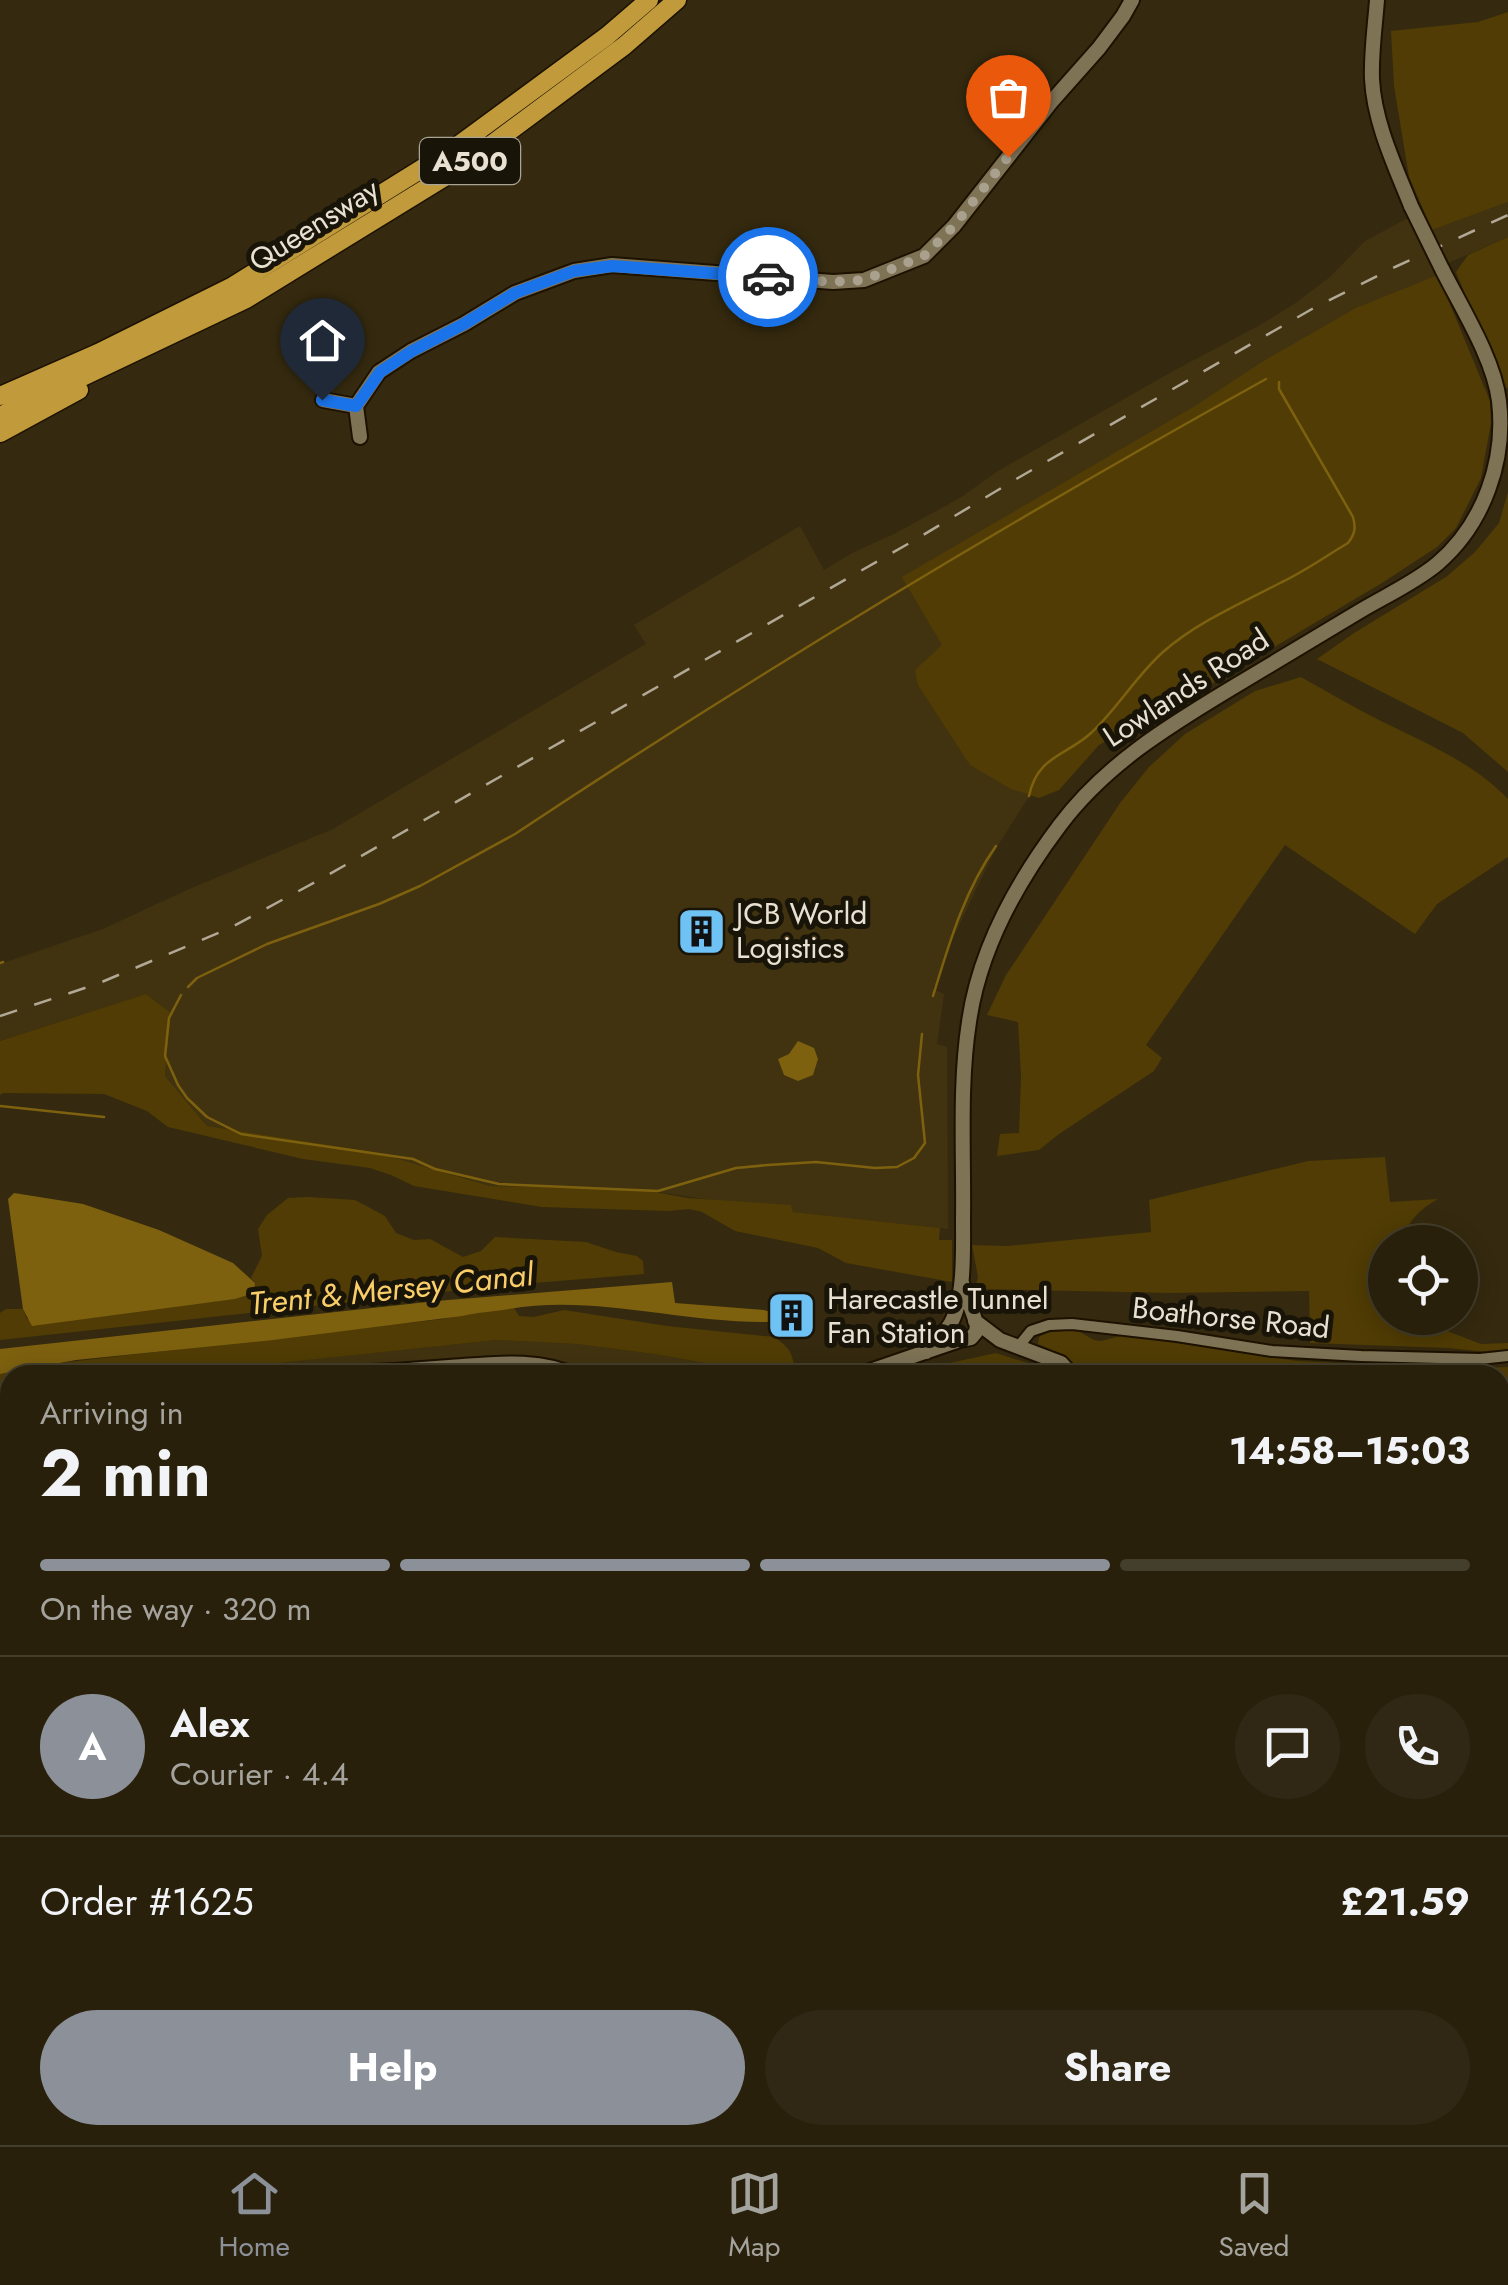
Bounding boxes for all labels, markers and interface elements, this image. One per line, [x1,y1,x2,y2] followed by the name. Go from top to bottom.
[966,55,1051,158] pin
[981,70,1036,125] icon: bag
[420,138,520,184] road number: A500
[240,167,388,281] street label: Queensway
[718,227,818,327] courier
[741,250,796,305] icon: car
[280,298,365,401] pin
[295,313,350,368] icon: home
[1094,618,1277,757] street label: Lowlands Road
[732,892,867,969] place label: JCB World Logistics
[675,905,727,957] building icon: JCB World Logistics
[1368,1225,1478,1335] map controls
[1368,1225,1478,1335] button: locate
[247,1251,537,1327] water label: Trent & Mersey Canal
[827,1277,1049,1354] place label: Harecastle Tunnel Fan Station
[1130,1286,1332,1349] street label: Boathorse Road
[766,1290,818,1342] building icon: Harecastle Tunnel Fan Station
[40,1390,184,1436] text: Arriving in
[1229,1423,1470,1478] text: 14:58–15:03
[40,1426,211,1520] text: 2 min
[40,1586,312,1632] text: On the way · 320 m
[1235,1694,1340,1799] button: chat
[1365,1694,1470,1799] button: phone
[170,1696,250,1751] text: Alex
[79,1719,106,1774] text: A
[170,1751,349,1797] text: Courier · 4.4
[40,1874,254,1929] text: Order #1625
[1340,1874,1470,1929] text: £21.59
[40,2010,745,2125] button: Help
[765,2010,1470,2125] button: Share
[218,2166,290,2267] tab: Home
[727,2166,782,2267] tab: Map
[1219,2166,1290,2267] tab: Saved

